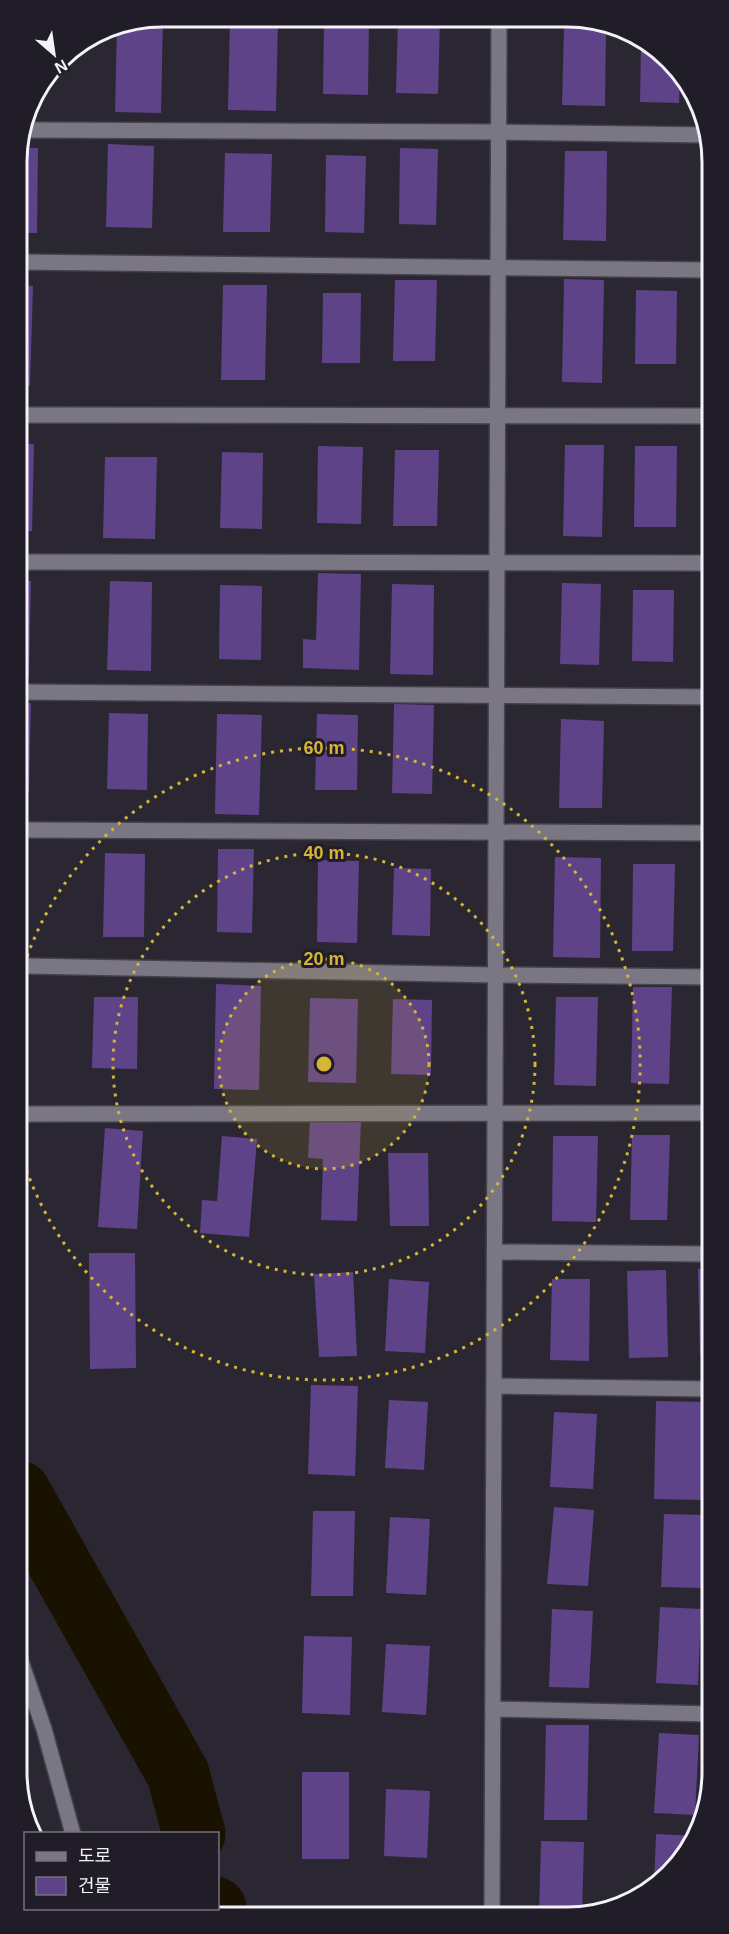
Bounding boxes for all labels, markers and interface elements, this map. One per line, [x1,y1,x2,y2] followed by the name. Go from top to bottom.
[24,24,84,84] north arrow
[52,56,70,77] text: N
[303,738,345,758] text: 60 m
[303,843,345,863] text: 40 m
[303,949,345,969] text: 20 m
[314,1054,334,1074] centre of rings
[24,1832,219,1910] legend
[78,1846,111,1866] text: 도로
[78,1876,111,1896] text: 건물

